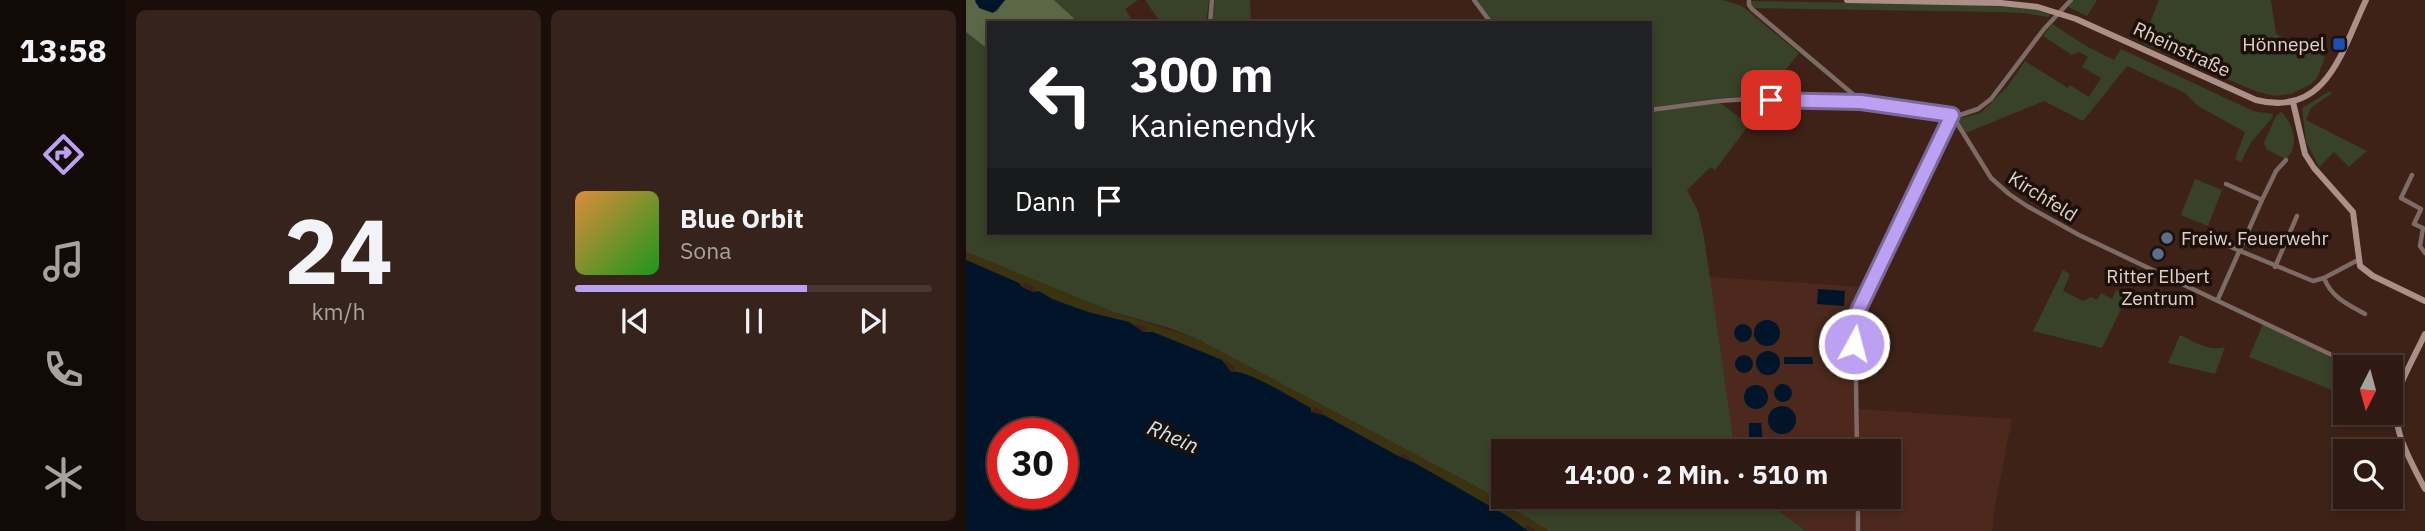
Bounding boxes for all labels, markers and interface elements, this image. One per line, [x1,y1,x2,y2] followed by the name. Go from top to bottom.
[2130,16,2234,82] street label: Rheinstraße
[19,29,107,71] text: 13:58
[2242,32,2325,56] place label: Hönnepel
[2331,36,2347,52] marker: Hönnepel
[1130,42,1274,105] text: 300 m
[1015,49,1106,140] icon: left
[1741,70,1801,130] pin
[1752,81,1790,119] icon: arrive
[1130,104,1316,146] text: Kanienendyk
[39,130,88,179] icon: directions
[2004,165,2082,227] street label: Kirchfeld
[1090,182,1128,220] icon: arrive
[1015,184,1076,218] text: Dann
[284,191,393,309] text: 24
[680,201,804,235] text: Blue Orbit
[2181,226,2329,250] place label: Freiw. Feuerwehr
[2159,230,2175,246] marker: Freiw. Feuerwehr
[680,235,732,265] text: Sona
[39,237,88,286] icon: music
[2150,246,2166,262] marker: Ritter Elbert Zentrum
[2106,264,2210,310] place label: Ritter Elbert Zentrum
[311,296,366,326] text: km/h
[616,302,654,340] icon: previous
[735,302,773,340] icon: pause
[854,302,892,340] icon: next
[1817,307,1891,381] position arrow
[39,345,88,394] icon: phone
[2333,355,2403,425] north arrow
[2333,355,2403,509] map controls
[1143,413,1203,459] water label: Rhein
[987,418,1078,509] speed limit sign: 30
[2333,439,2403,509] button: search
[39,453,88,502] icon: climate
[1564,457,1828,491] text: 14:00 · 2 Min. · 510 m

